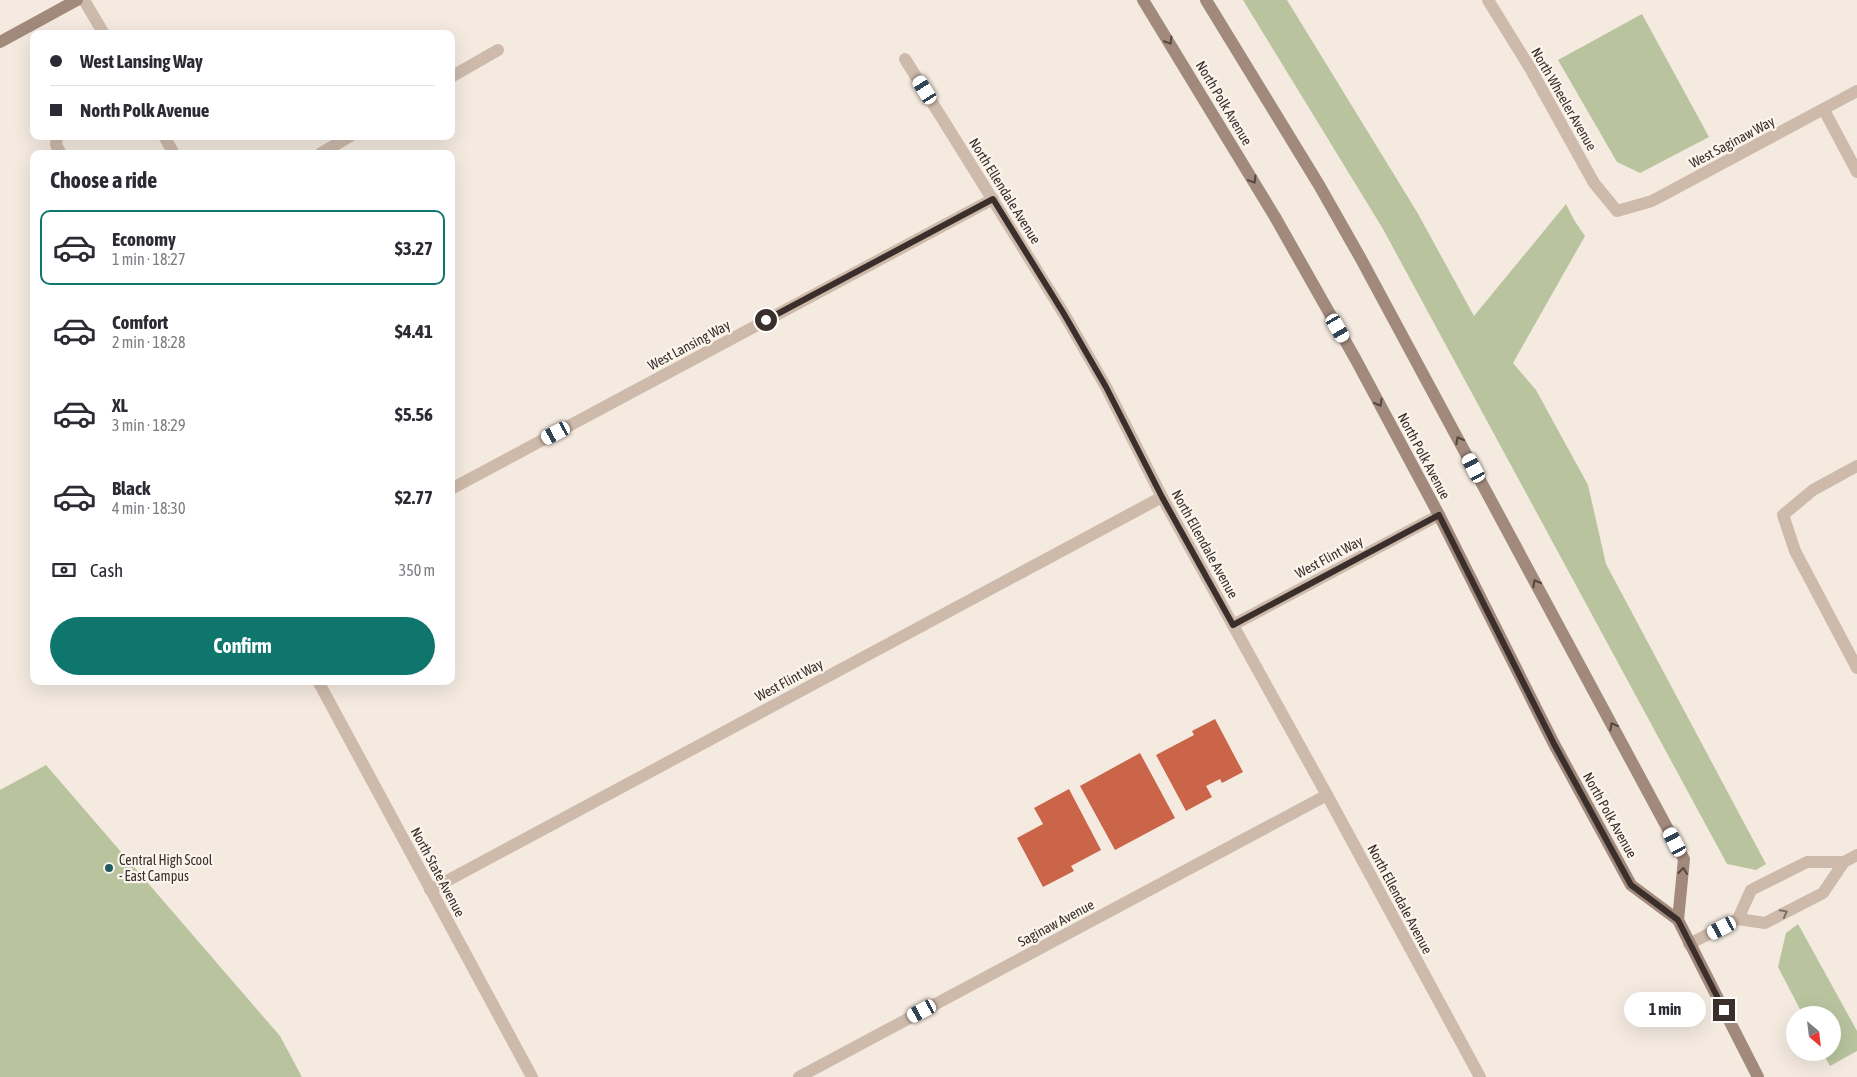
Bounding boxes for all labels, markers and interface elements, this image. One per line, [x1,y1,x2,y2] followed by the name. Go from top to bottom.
[1163,36,1172,45] one-way arrow
[1528,45,1600,153] street label: North Wheeler Avenue
[80,50,203,72] text: West Lansing Way
[1193,58,1255,148] street label: North Polk Avenue
[910,73,939,107] car
[80,99,210,121] text: North Polk Avenue
[1687,113,1778,171] street label: West Saginaw Way
[966,135,1044,247] street label: North Ellendale Avenue
[50,167,157,193] text: Choose a ride
[1247,175,1257,184] one-way arrow
[52,225,97,270] icon: car
[112,228,176,250] text: Economy
[395,237,433,259] text: $3.27
[112,250,185,268] text: 1 min · 18:27
[52,308,97,353] icon: car
[755,309,777,331] route start
[112,311,168,333] text: Comfort
[1324,311,1351,345] car
[645,317,733,373] street label: West Lansing Way
[395,320,433,342] text: $4.41
[112,333,185,351] text: 2 min · 18:28
[52,391,97,436] icon: car
[112,394,128,416] text: XL
[1373,398,1383,407] one-way arrow
[395,403,433,425] text: $5.56
[1395,410,1453,502] street label: North Polk Avenue
[112,416,185,434] text: 3 min · 18:29
[539,419,572,447] car
[1455,437,1465,446] one-way arrow
[1460,451,1487,485] car
[52,474,97,519] icon: car
[112,477,150,499] text: Black
[395,486,433,508] text: $2.77
[1169,487,1241,601] street label: North Ellendale Avenue
[112,499,185,517] text: 4 min · 18:30
[1292,532,1366,582] street label: West Flint Way
[50,556,78,584] icon: cash
[90,559,123,581] text: Cash
[399,561,435,579] text: 350 m
[1533,580,1543,589] one-way arrow
[50,617,435,675] button: Confirm
[752,655,826,705] street label: West Flint Way
[1609,723,1619,732] one-way arrow
[1580,769,1640,861] street label: North Polk Avenue
[408,825,468,919] street label: North State Avenue
[1661,825,1688,859] car
[1364,842,1436,956] street label: North Ellendale Avenue
[119,852,213,884] place label: Central High Scool - East Campus
[103,862,115,874] marker: Central High Scool - East Campus
[1677,867,1688,875] one-way arrow
[1015,896,1097,950] street label: Saginaw Avenue
[1779,909,1788,919] one-way arrow
[1705,915,1738,941] car
[1624,992,1706,1028] callout: 1 min
[905,997,938,1025] car
[1713,999,1735,1021] route end
[1649,1000,1681,1018] text: 1 min
[1786,1006,1841,1061] north arrow
[1786,1006,1841,1061] map controls

